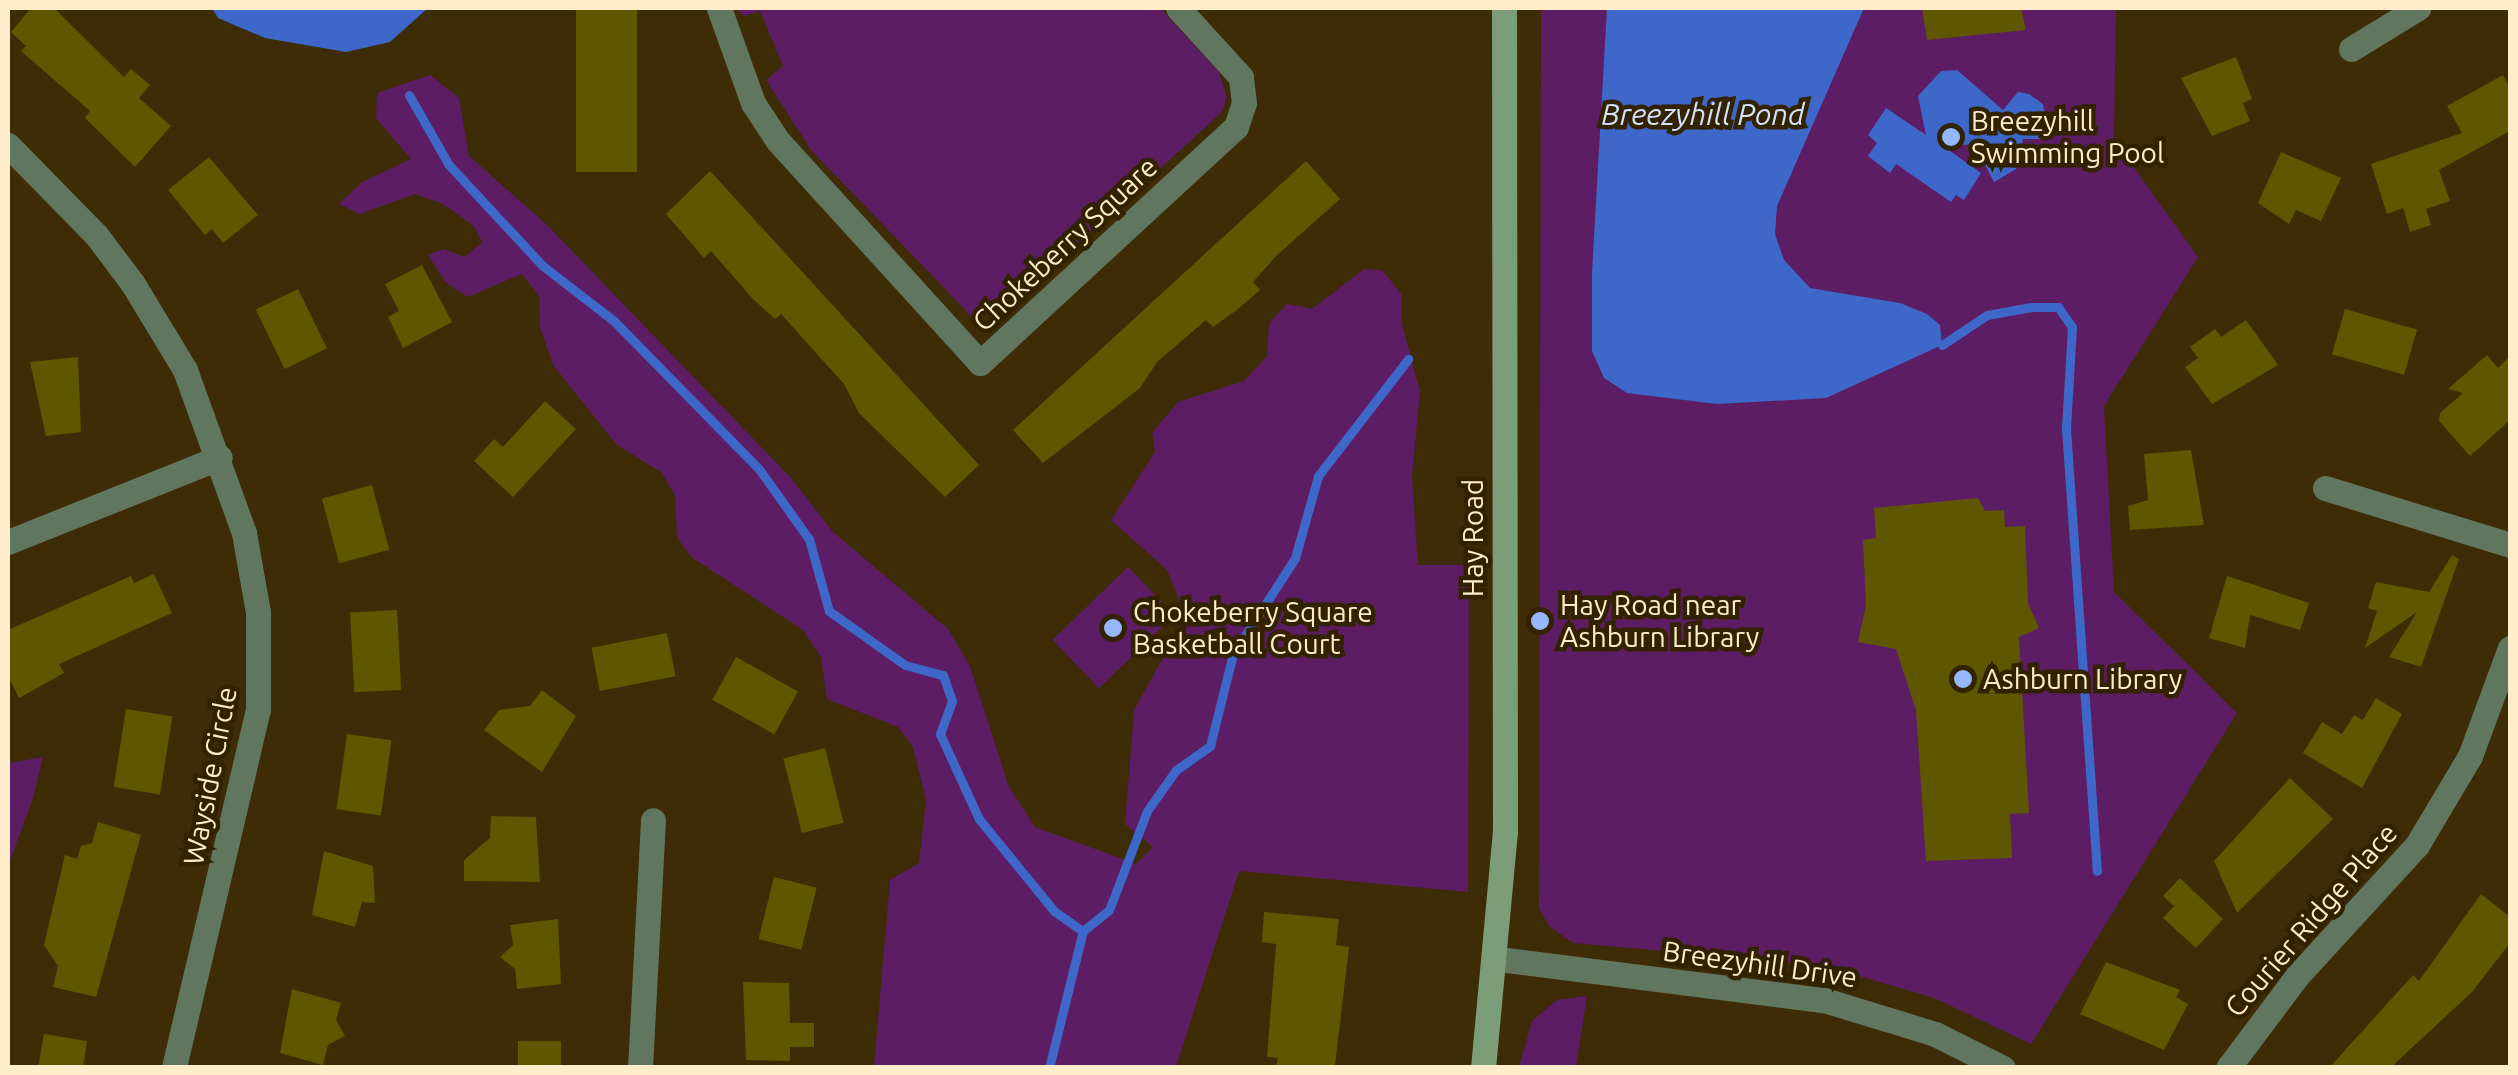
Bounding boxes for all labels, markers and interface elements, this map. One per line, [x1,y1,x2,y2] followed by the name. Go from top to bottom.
[1601,96,1805,132] water label: Breezyhill Pond
[1971,104,2164,170] place label: Breezyhill Swimming Pool
[1940,126,1962,148] marker: Breezyhill Swimming Pool
[966,150,1164,338] street label: Chokeberry Square
[1456,479,1490,597] street label: Hay Road
[1560,588,1759,654] place label: Hay Road near Ashburn Library
[1133,595,1373,661] place label: Chokeberry Square Basketball Court
[1529,610,1551,632] marker: Hay Road near Ashburn Library
[1102,617,1124,639] marker: Chokeberry Square Basketball Court
[1983,662,2182,696] place label: Ashburn Library
[1952,668,1974,690] marker: Ashburn Library
[176,684,244,868] street label: Wayside Circle
[2218,817,2404,1023] street label: Courier Ridge Place
[1661,934,1859,994] street label: Breezyhill Drive

